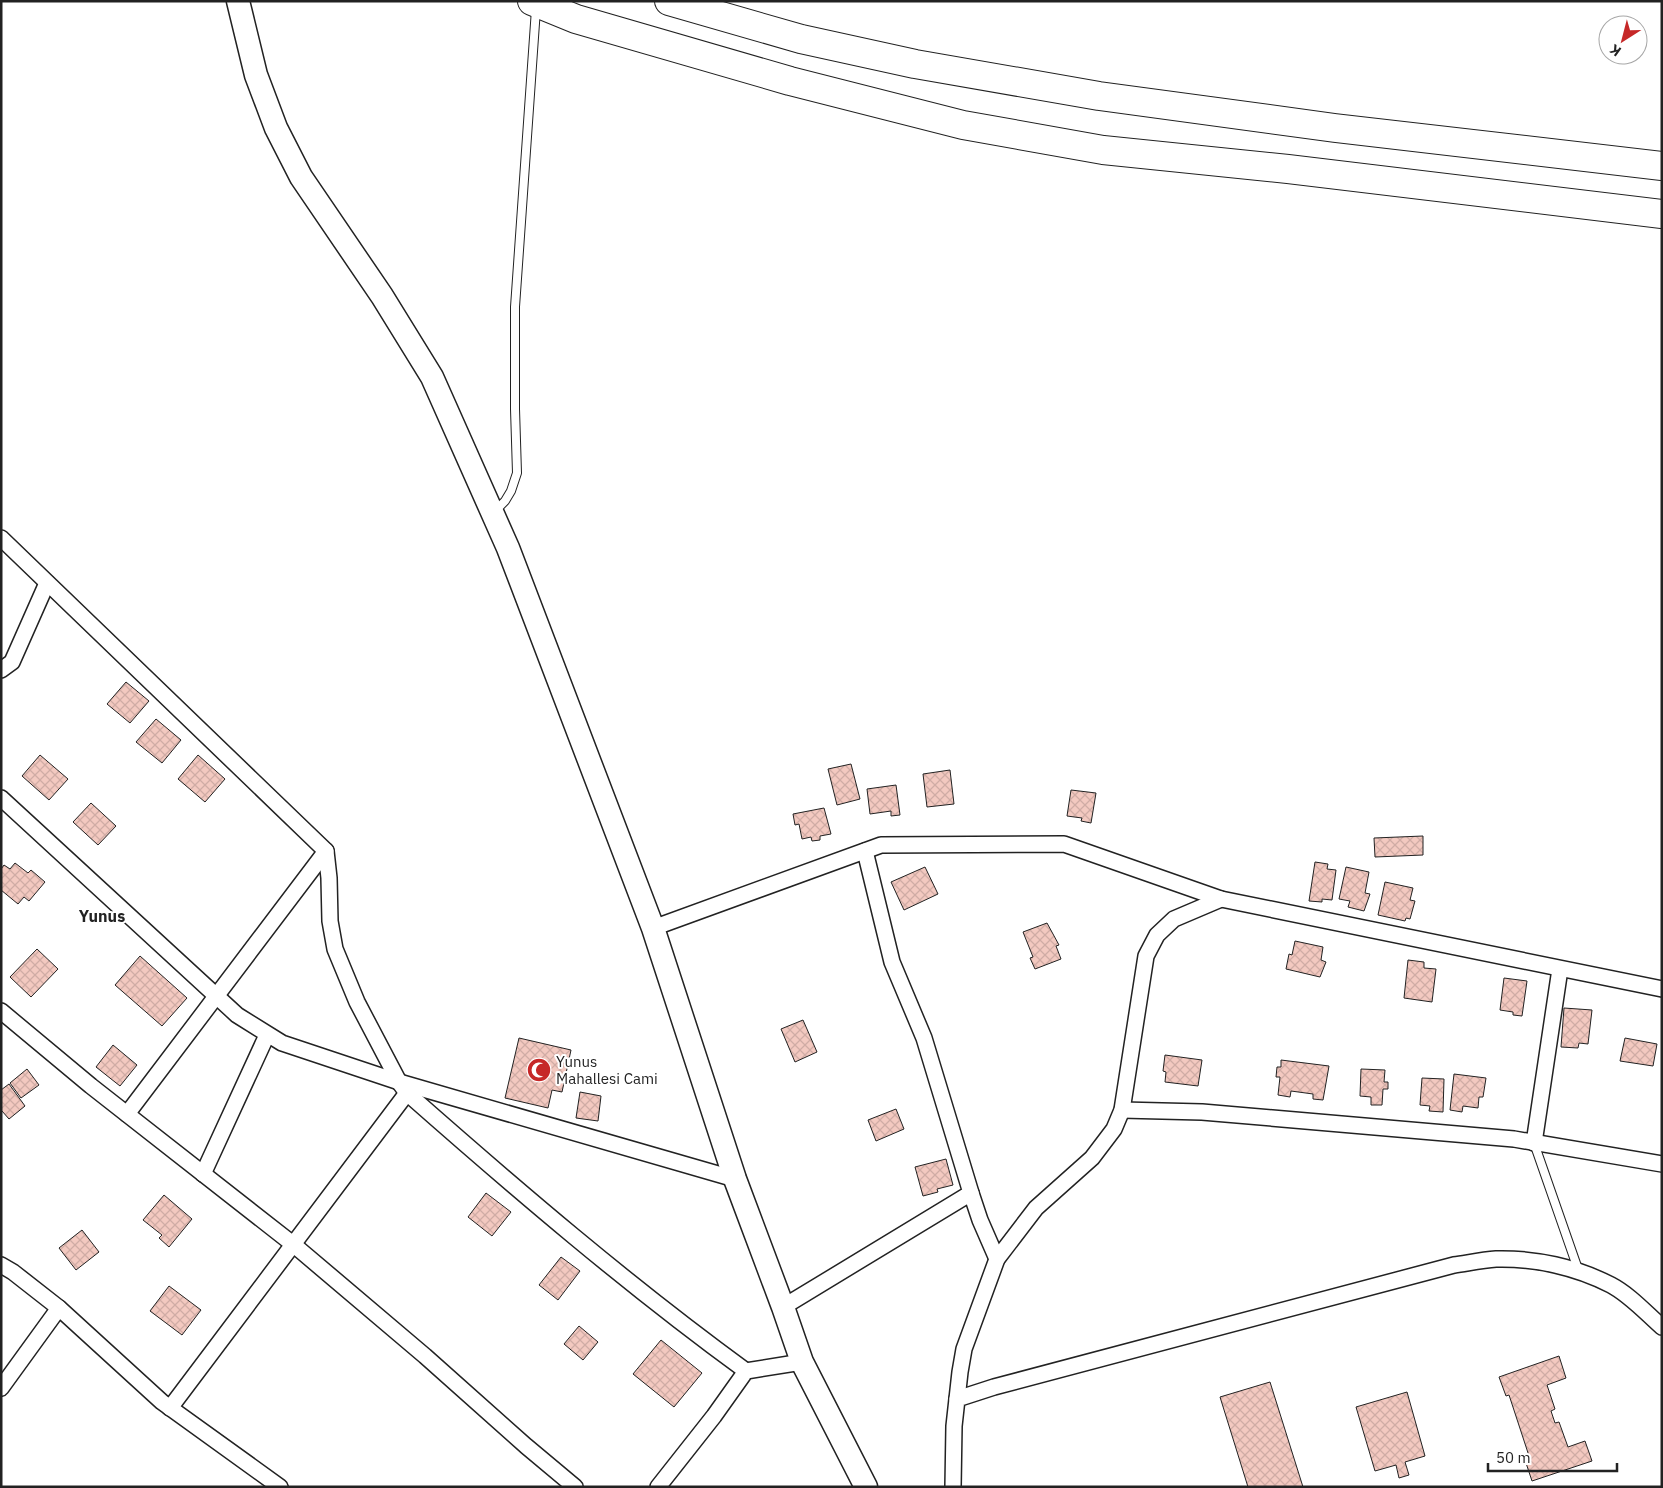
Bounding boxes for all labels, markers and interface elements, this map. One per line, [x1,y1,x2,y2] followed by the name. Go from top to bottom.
[1598,15,1648,65] north arrow
[1606,40,1625,61] text: K
[79,906,125,926] district label: Yunus
[556,1052,658,1088] place label: Yunus Mahallesi Cami
[526,1057,552,1083] mosque icon: Yunus Mahallesi Cami
[1488,1440,1617,1472] scale bar
[1496,1448,1531,1467] text: 50 m

